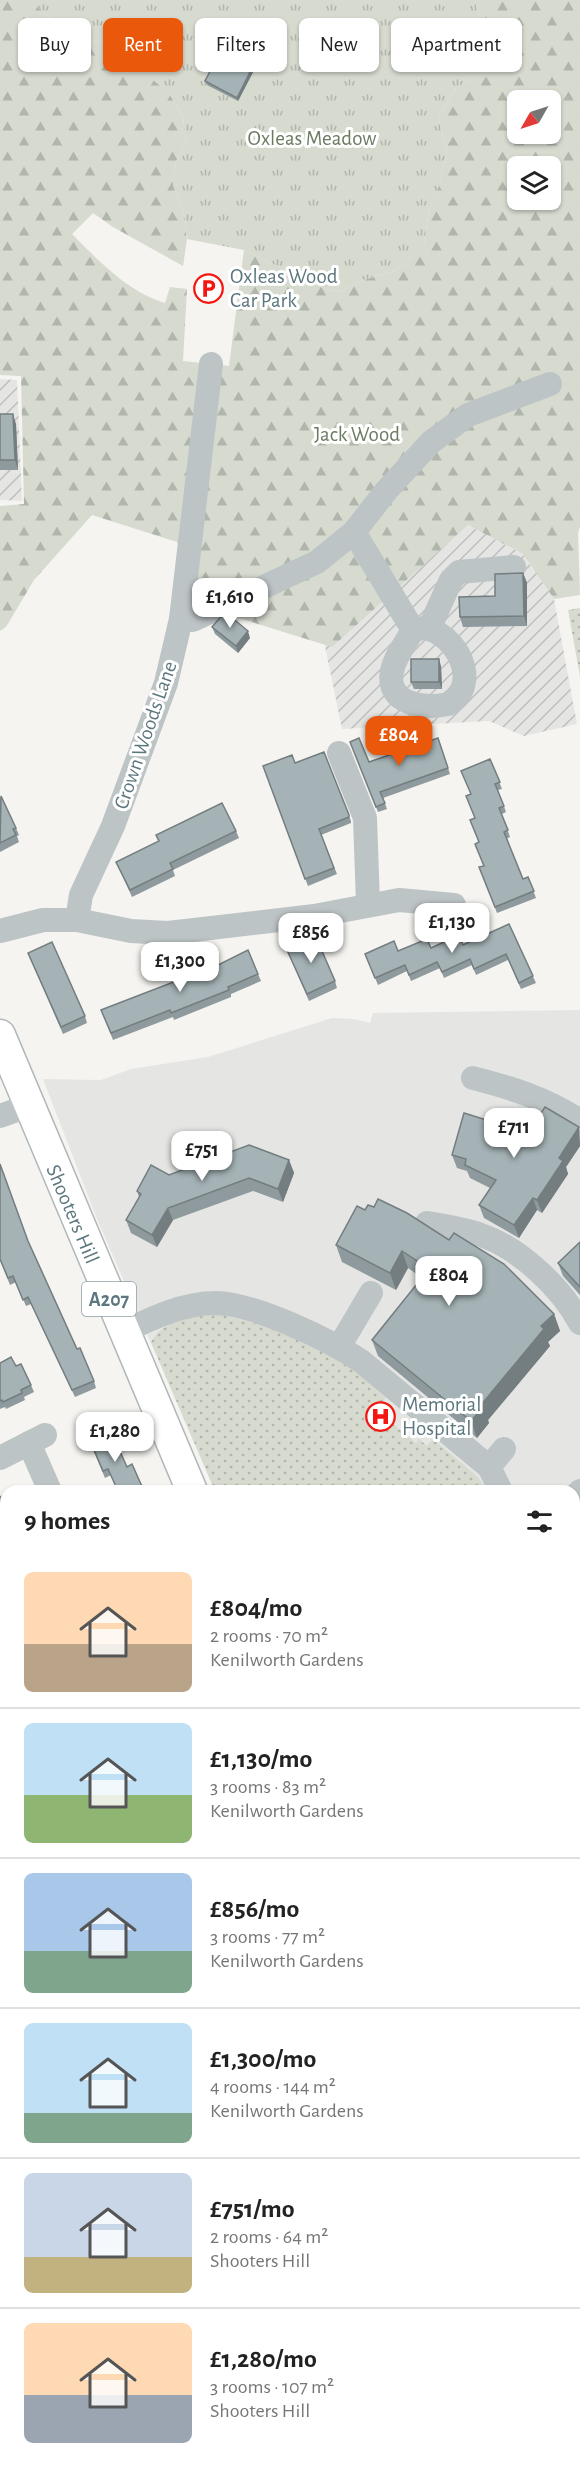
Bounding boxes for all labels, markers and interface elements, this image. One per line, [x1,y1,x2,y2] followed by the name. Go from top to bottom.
[18,18,91,72] chip: Buy
[103,18,183,72] chip: Rent
[195,18,287,72] chip: Filters
[299,18,379,72] chip: New
[391,18,522,72] chip: Apartment
[507,90,561,144] north arrow
[507,90,561,210] map controls
[248,128,376,149] park label: Oxleas Meadow
[507,156,561,210] button: layers
[230,266,338,311] place label: Oxleas Wood Car Park
[193,272,225,304] parking icon: Oxleas Wood Car Park
[314,424,400,445] park label: Jack Wood
[181,578,279,629] pin: £1,610
[206,587,254,607] text: £1,610
[110,658,181,812] street label: Crown Woods Lane
[363,716,435,767] pin: £804
[379,725,419,745] text: £804
[403,903,501,954] pin: £1,130
[429,912,475,932] text: £1,130
[275,913,347,964] pin: £856
[292,922,330,942] text: £856
[131,942,229,993] pin: £1,300
[155,951,205,971] text: £1,300
[478,1108,550,1159] pin: £711
[498,1117,530,1137] text: £711
[166,1131,238,1182] pin: £751
[185,1140,219,1160] text: £751
[42,1162,103,1267] street label: Shooters Hill
[413,1256,485,1307] pin: £804
[429,1265,469,1285] text: £804
[82,1282,136,1316] road number: A207
[402,1394,482,1439] place label: Memorial Hospital
[365,1400,397,1432] hospital icon: Memorial Hospital
[66,1412,164,1463] pin: £1,280
[90,1421,140,1441] text: £1,280
[523,1505,556,1538] icon: filters
[24,1508,110,1534] text: 9 homes
[210,1595,302,1621] text: £804/mo
[72,1596,144,1668] icon: home
[210,1626,328,1646] text: 2 rooms · 70 m²
[210,1650,364,1670] text: Kenilworth Gardens
[210,1746,312,1772] text: £1,130/mo
[72,1747,144,1819] icon: home
[210,1777,326,1797] text: 3 rooms · 83 m²
[210,1801,364,1821] text: Kenilworth Gardens
[210,1896,299,1922] text: £856/mo
[72,1897,144,1969] icon: home
[210,1927,325,1947] text: 3 rooms · 77 m²
[210,1951,364,1971] text: Kenilworth Gardens
[210,2046,316,2072] text: £1,300/mo
[72,2047,144,2119] icon: home
[210,2077,336,2097] text: 4 rooms · 144 m²
[210,2101,364,2121] text: Kenilworth Gardens
[210,2196,295,2222] text: £751/mo
[72,2197,144,2269] icon: home
[210,2227,328,2247] text: 2 rooms · 64 m²
[210,2251,310,2271] text: Shooters Hill
[210,2346,317,2372] text: £1,280/mo
[72,2347,144,2419] icon: home
[210,2377,334,2397] text: 3 rooms · 107 m²
[210,2401,310,2421] text: Shooters Hill

